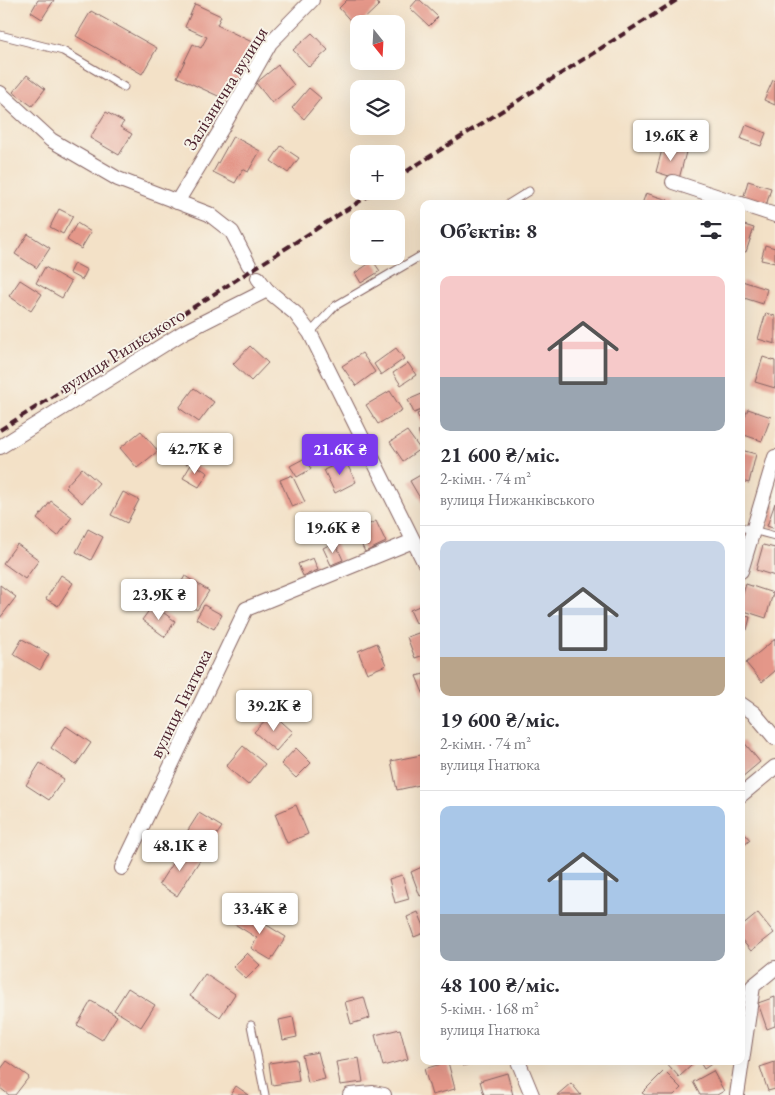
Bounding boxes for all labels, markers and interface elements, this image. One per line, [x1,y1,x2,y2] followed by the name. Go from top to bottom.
[350,15,405,70] north arrow
[350,15,405,265] map controls
[177,21,274,155] street label: Залізнична вулиця
[350,80,405,135] button: layers
[625,120,717,162] pin: 19.6K ₴
[644,125,698,146] text: 19.6K ₴
[350,145,405,200] button: +
[350,210,405,265] button: −
[697,216,725,244] icon: filters
[440,217,537,244] text: Об’єктів: 8
[55,302,190,399] street label: вулиця Рильського
[538,308,628,398] icon: home
[149,432,241,475] pin: 42.7K ₴
[294,434,386,476] pin: 21.6K ₴
[168,438,222,459] text: 42.7K ₴
[313,439,367,460] text: 21.6K ₴
[440,441,560,468] text: 21 600 ₴/міс.
[440,468,531,489] text: 2-кімн. · 74 m²
[440,489,595,510] text: вулиця Нижанківського
[287,512,379,554] pin: 19.6K ₴
[306,517,360,538] text: 19.6K ₴
[538,574,628,664] icon: home
[113,578,205,621] pin: 23.9K ₴
[132,584,186,605] text: 23.9K ₴
[143,644,218,762] street label: вулиця Гнатюка
[228,690,320,732] pin: 39.2K ₴
[247,695,301,716] text: 39.2K ₴
[440,706,560,733] text: 19 600 ₴/міс.
[440,733,531,754] text: 2-кімн. · 74 m²
[440,754,540,775] text: вулиця Гнатюка
[134,830,226,872] pin: 48.1K ₴
[153,835,207,856] text: 48.1K ₴
[538,839,628,929] icon: home
[214,892,306,935] pin: 33.4K ₴
[233,898,287,919] text: 33.4K ₴
[440,971,560,998] text: 48 100 ₴/міс.
[440,998,539,1019] text: 5-кімн. · 168 m²
[440,1019,540,1040] text: вулиця Гнатюка

